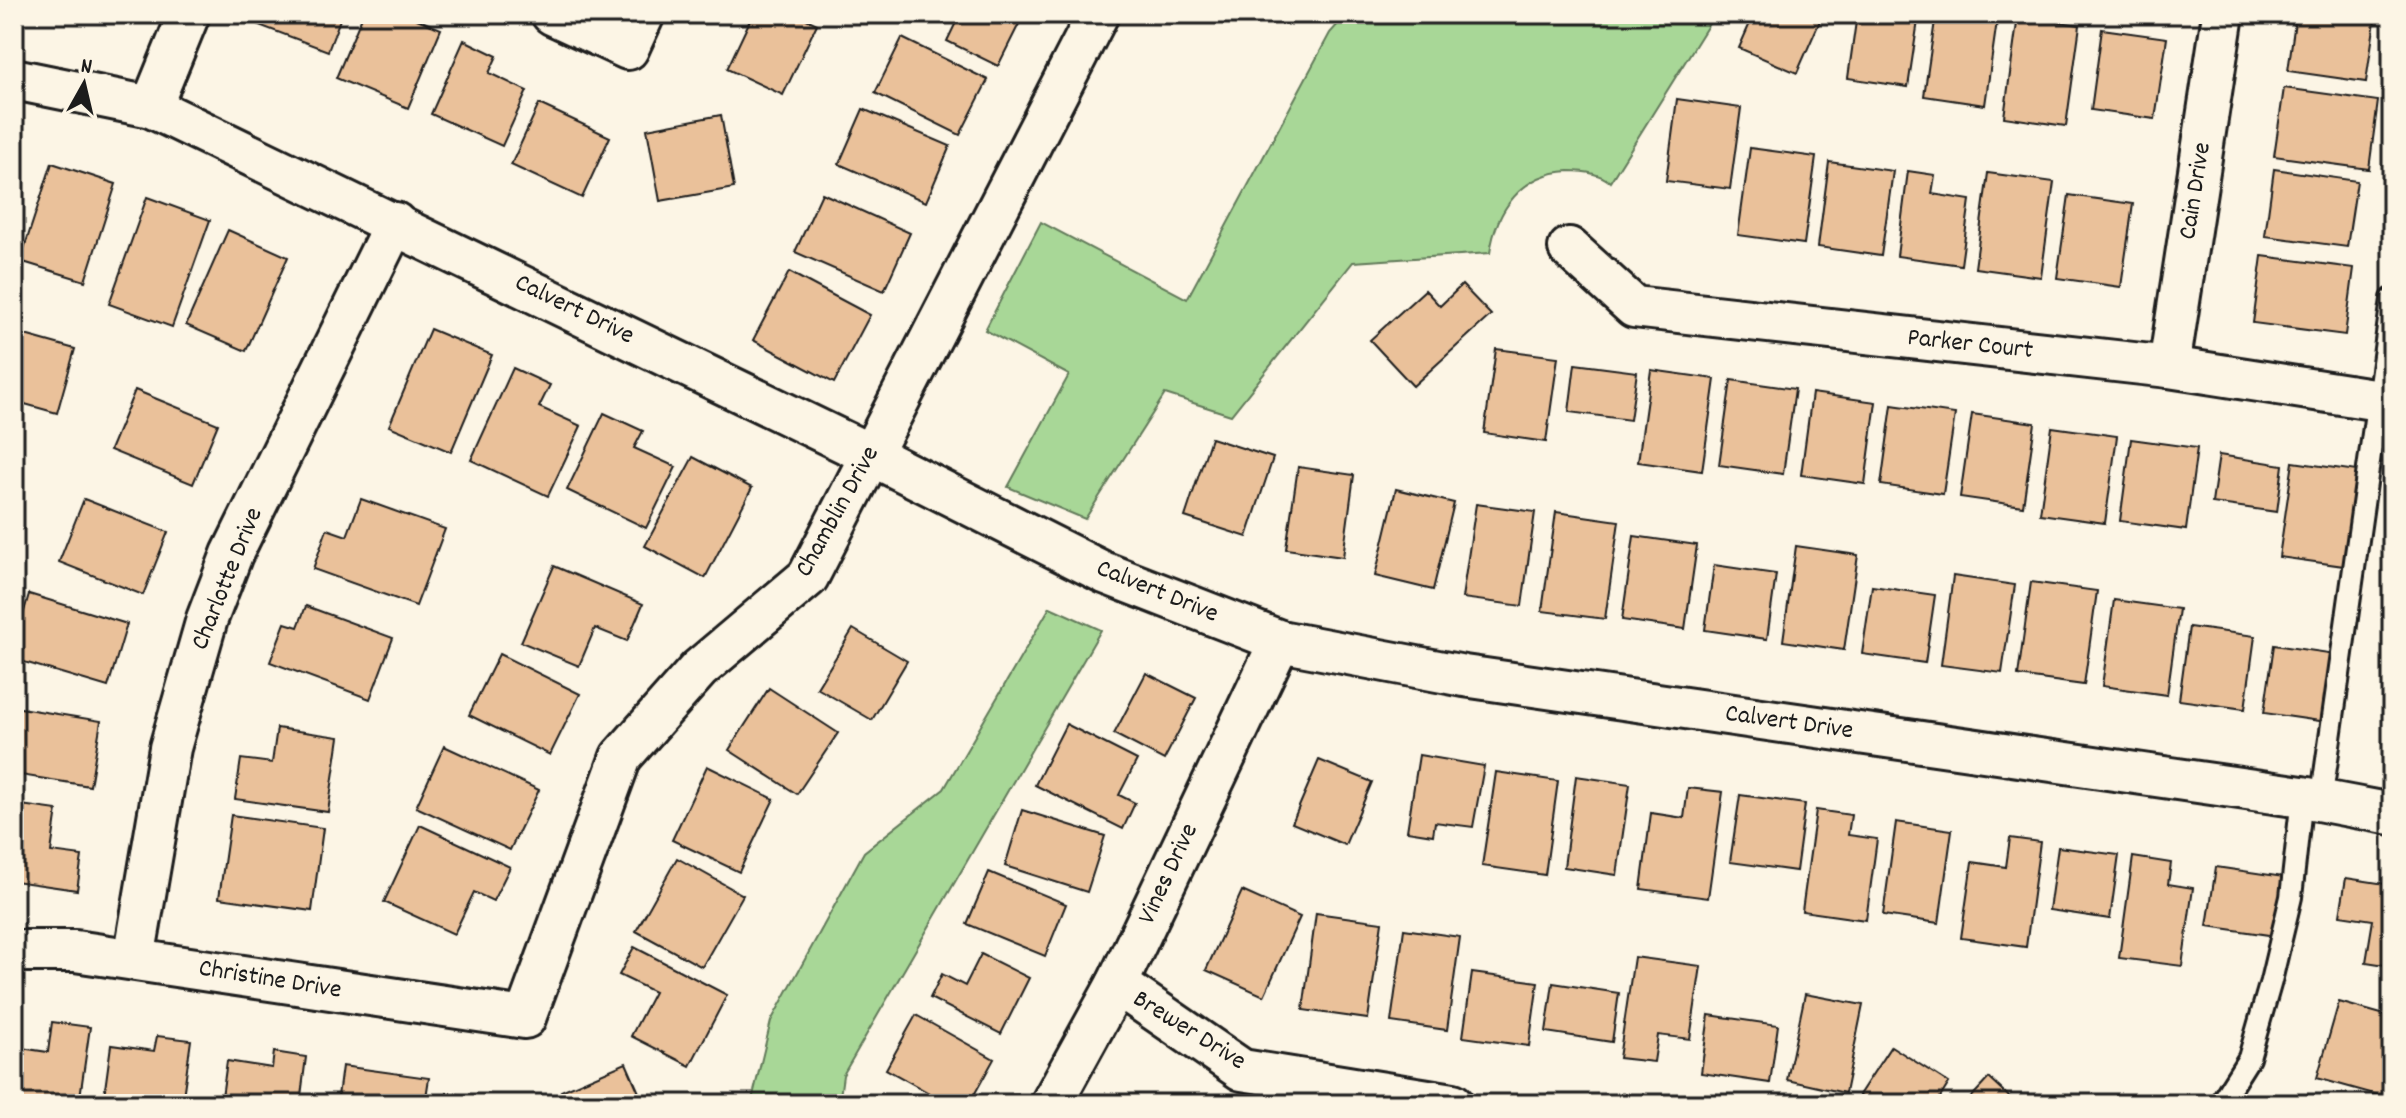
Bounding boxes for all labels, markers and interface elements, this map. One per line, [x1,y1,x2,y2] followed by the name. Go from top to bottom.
[44,44,124,124] north arrow
[79,52,94,84] text: N
[2170,140,2222,242] street label: Cain Drive
[508,265,640,355] street label: Calvert Drive
[1905,320,2035,370] street label: Parker Court
[787,440,889,584] street label: Chamblin Drive
[183,502,273,656] street label: Charlotte Drive
[1090,551,1224,633] street label: Calvert Drive
[1723,696,1855,750] street label: Calvert Drive
[1129,817,1209,931] street label: Vines Drive
[196,950,344,1010] street label: Christine Drive
[1125,982,1253,1080] street label: Brewer Drive

